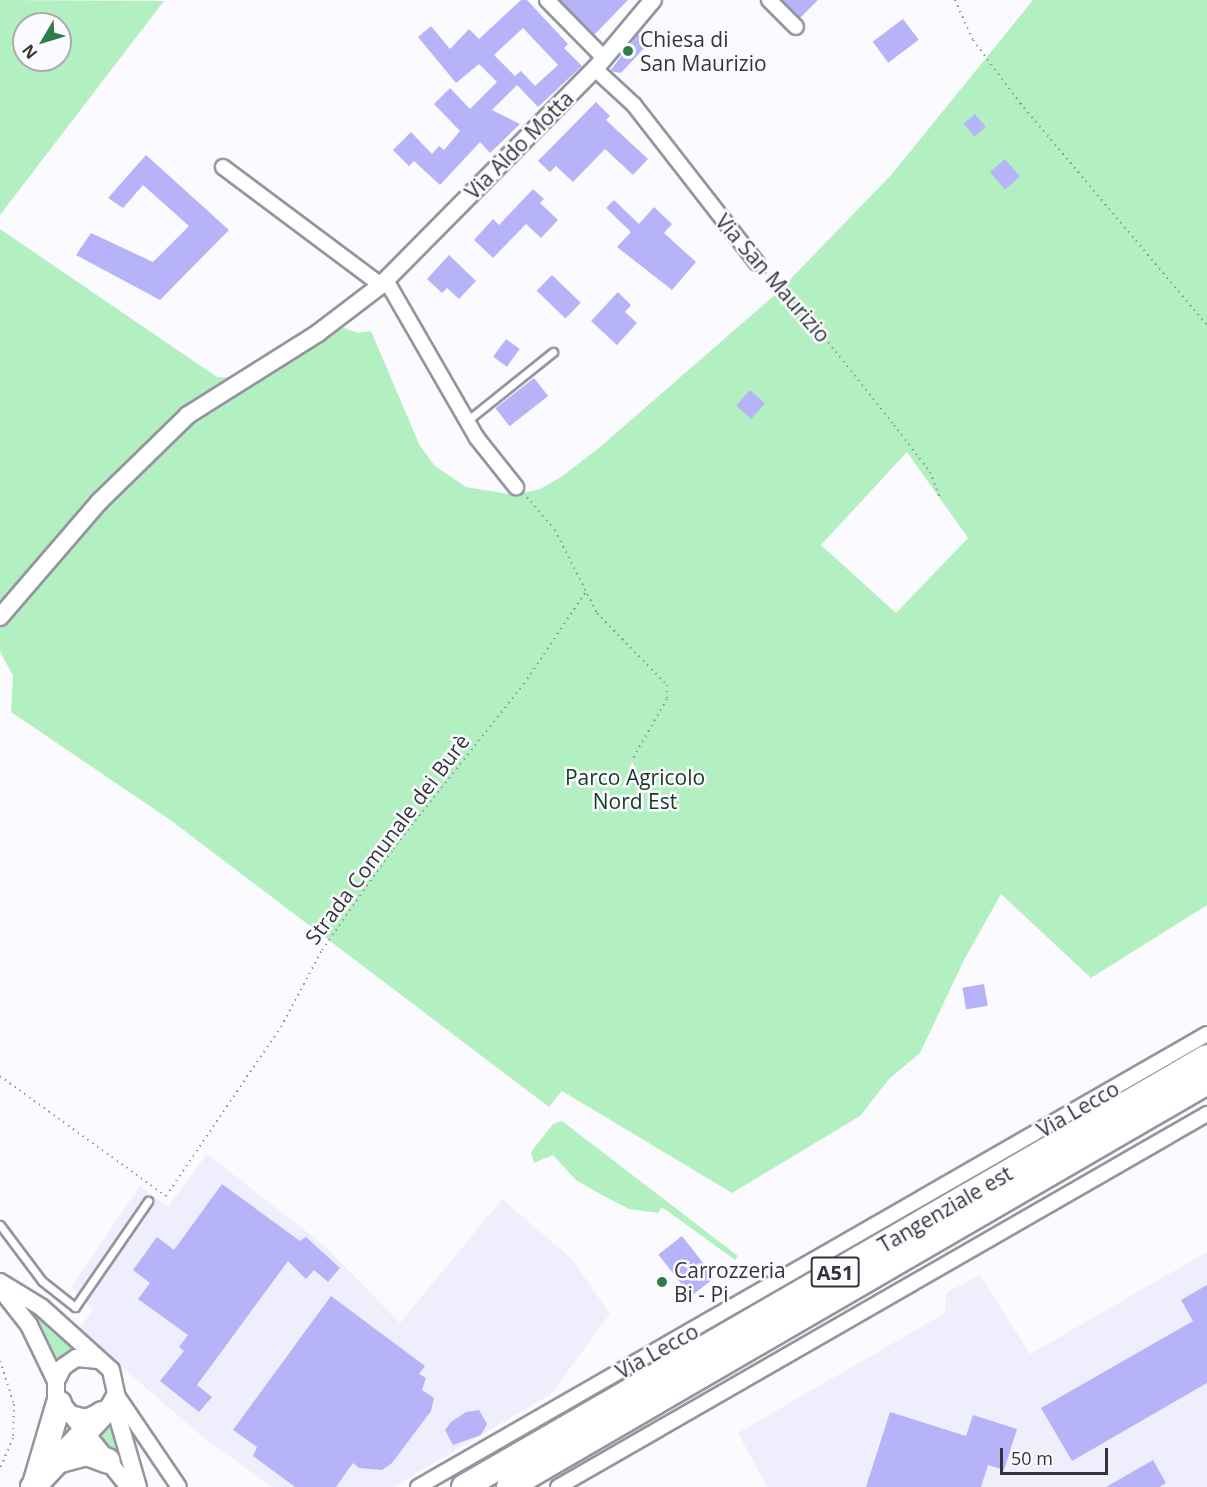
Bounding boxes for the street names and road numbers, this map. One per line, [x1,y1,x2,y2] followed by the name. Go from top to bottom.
[460,86,578,204] street label: Via Aldo Motta
[710,209,836,347] street label: Via San Maurizio
[300,729,474,949] street label: Strada Comunale dei Burè
[1033,1075,1123,1143] street label: Via Lecco
[873,1160,1017,1258] street label: Tangenziale est
[810,1255,860,1289] road number: A51
[611,1318,703,1384] street label: Via Lecco

